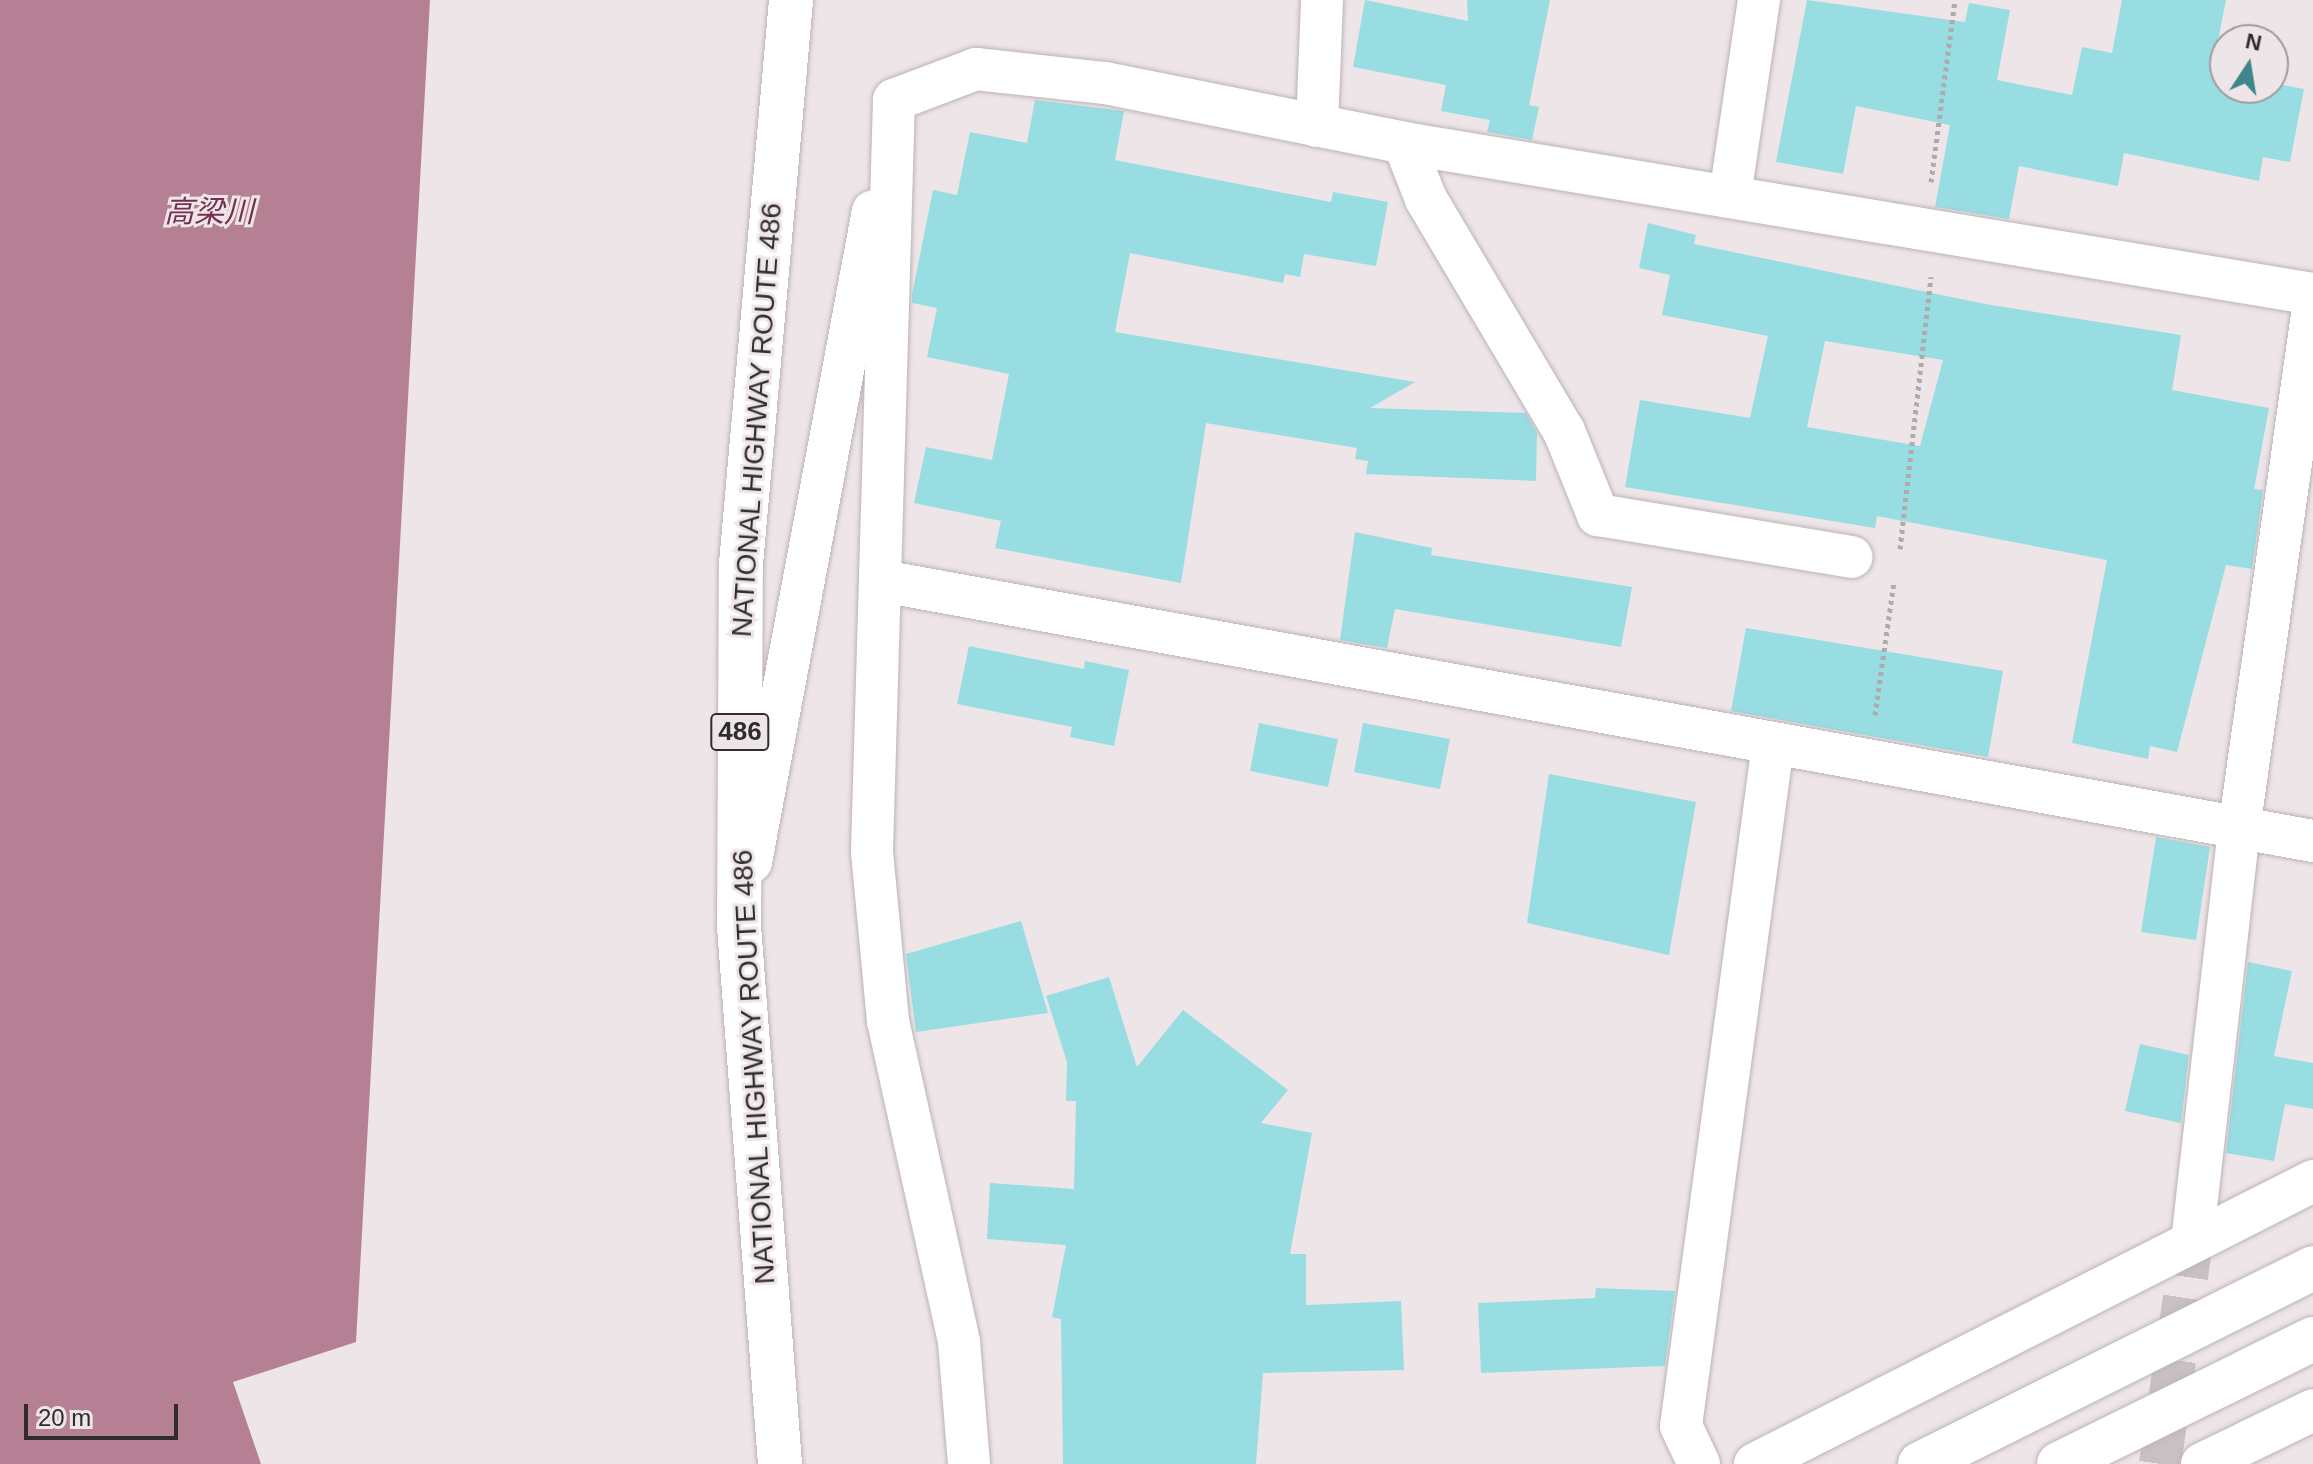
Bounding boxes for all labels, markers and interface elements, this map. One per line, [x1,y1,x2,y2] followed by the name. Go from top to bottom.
[2209,24,2289,104] north arrow
[2243,28,2264,56] text: N
[164,194,254,230] water label: 高梁川
[725,201,789,639] street label: NATIONAL HIGHWAY ROUTE 486
[710,710,770,754] road number: 486
[726,848,782,1286] street label: NATIONAL HIGHWAY ROUTE 486
[28,1388,182,1438] scale bar
[38,1404,91,1431] text: 20 m

